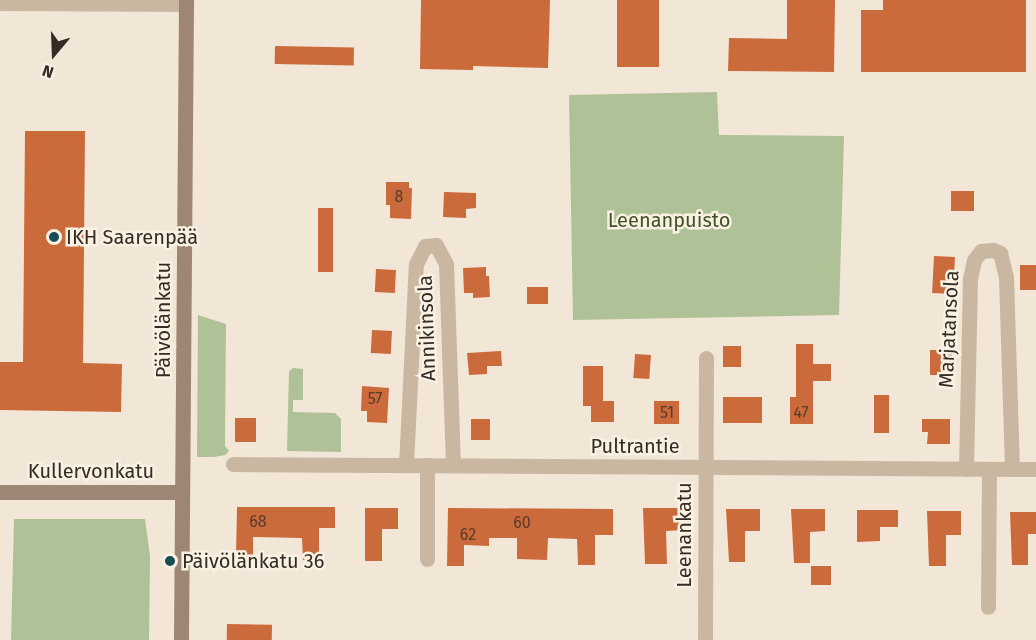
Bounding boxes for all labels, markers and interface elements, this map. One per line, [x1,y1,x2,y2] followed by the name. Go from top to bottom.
[24,24,84,84] north arrow
[40,61,56,82] text: N
[395,187,403,207] house number: 8
[608,208,730,232] park label: Leenanpuisto
[66,225,198,249] place label: IKH Saarenpää
[47,230,61,244] marker: IKH Saarenpää
[151,262,175,378] street label: Päivölänkatu
[934,270,964,388] street label: Marjatansola
[413,275,441,381] street label: Annikinsola
[368,389,382,409] house number: 57
[660,403,674,423] house number: 51
[793,403,809,423] house number: 47
[590,434,680,458] street label: Pultrantie
[28,459,154,483] street label: Kullervonkatu
[672,482,696,588] street label: Leenankatu
[249,512,267,532] house number: 68
[513,513,531,533] house number: 60
[460,525,476,545] house number: 62
[182,549,324,573] place label: Päivölänkatu 36
[163,554,177,568] marker: Päivölänkatu 36

